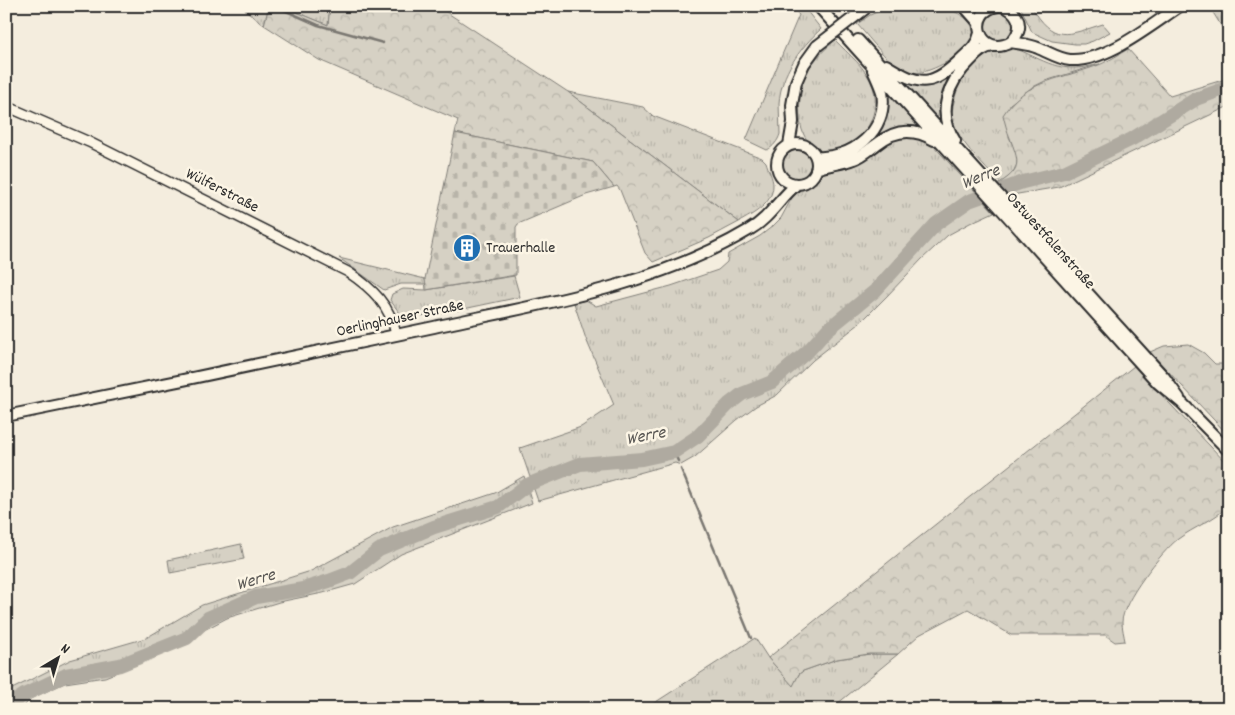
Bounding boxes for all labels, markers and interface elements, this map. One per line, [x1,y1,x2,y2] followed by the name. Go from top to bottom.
[958,159,1005,197] water label: Werre
[181,163,263,219] street label: Wülferstraße
[1000,187,1100,295] street label: Ostwestfalenstraße
[452,233,482,263] building icon: Trauerhalle
[486,237,555,260] place label: Trauerhalle
[334,294,466,344] street label: Oerlinghauser Straße
[624,421,669,453] water label: Werre
[234,563,279,598] water label: Werre
[32,632,82,682] north arrow
[56,639,74,659] text: N

